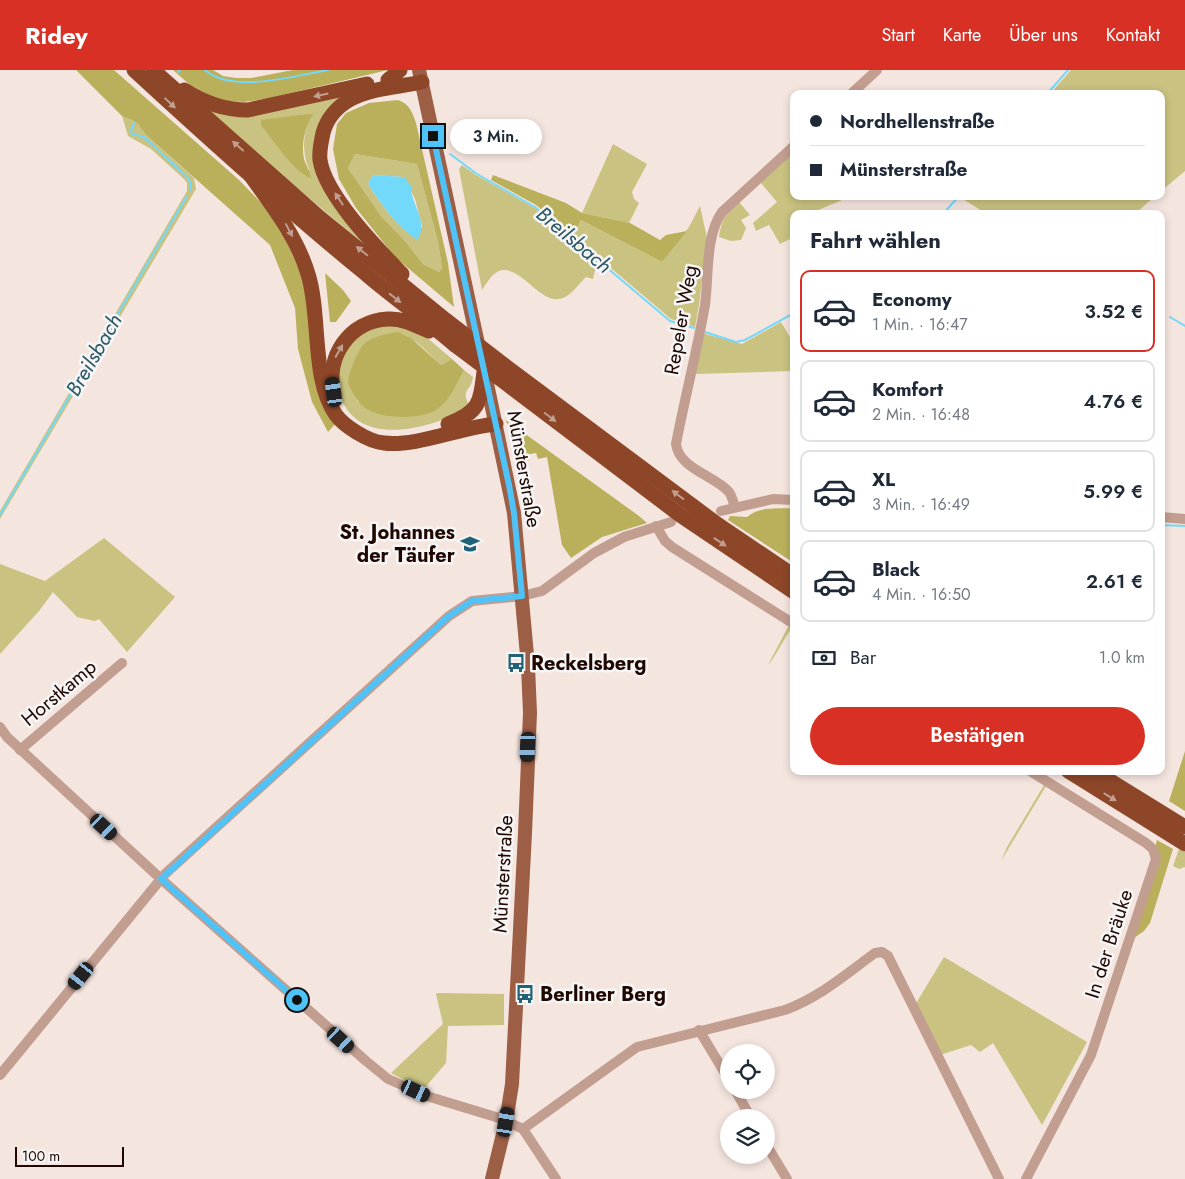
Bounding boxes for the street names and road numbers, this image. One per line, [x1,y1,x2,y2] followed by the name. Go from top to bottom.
[657,263,705,377] street label: Repeler Weg
[499,408,549,530] street label: Münsterstraße
[15,653,103,733] street label: Horstkamp
[485,814,521,934] street label: Münsterstraße
[1078,886,1140,1002] street label: In der Bräuke

